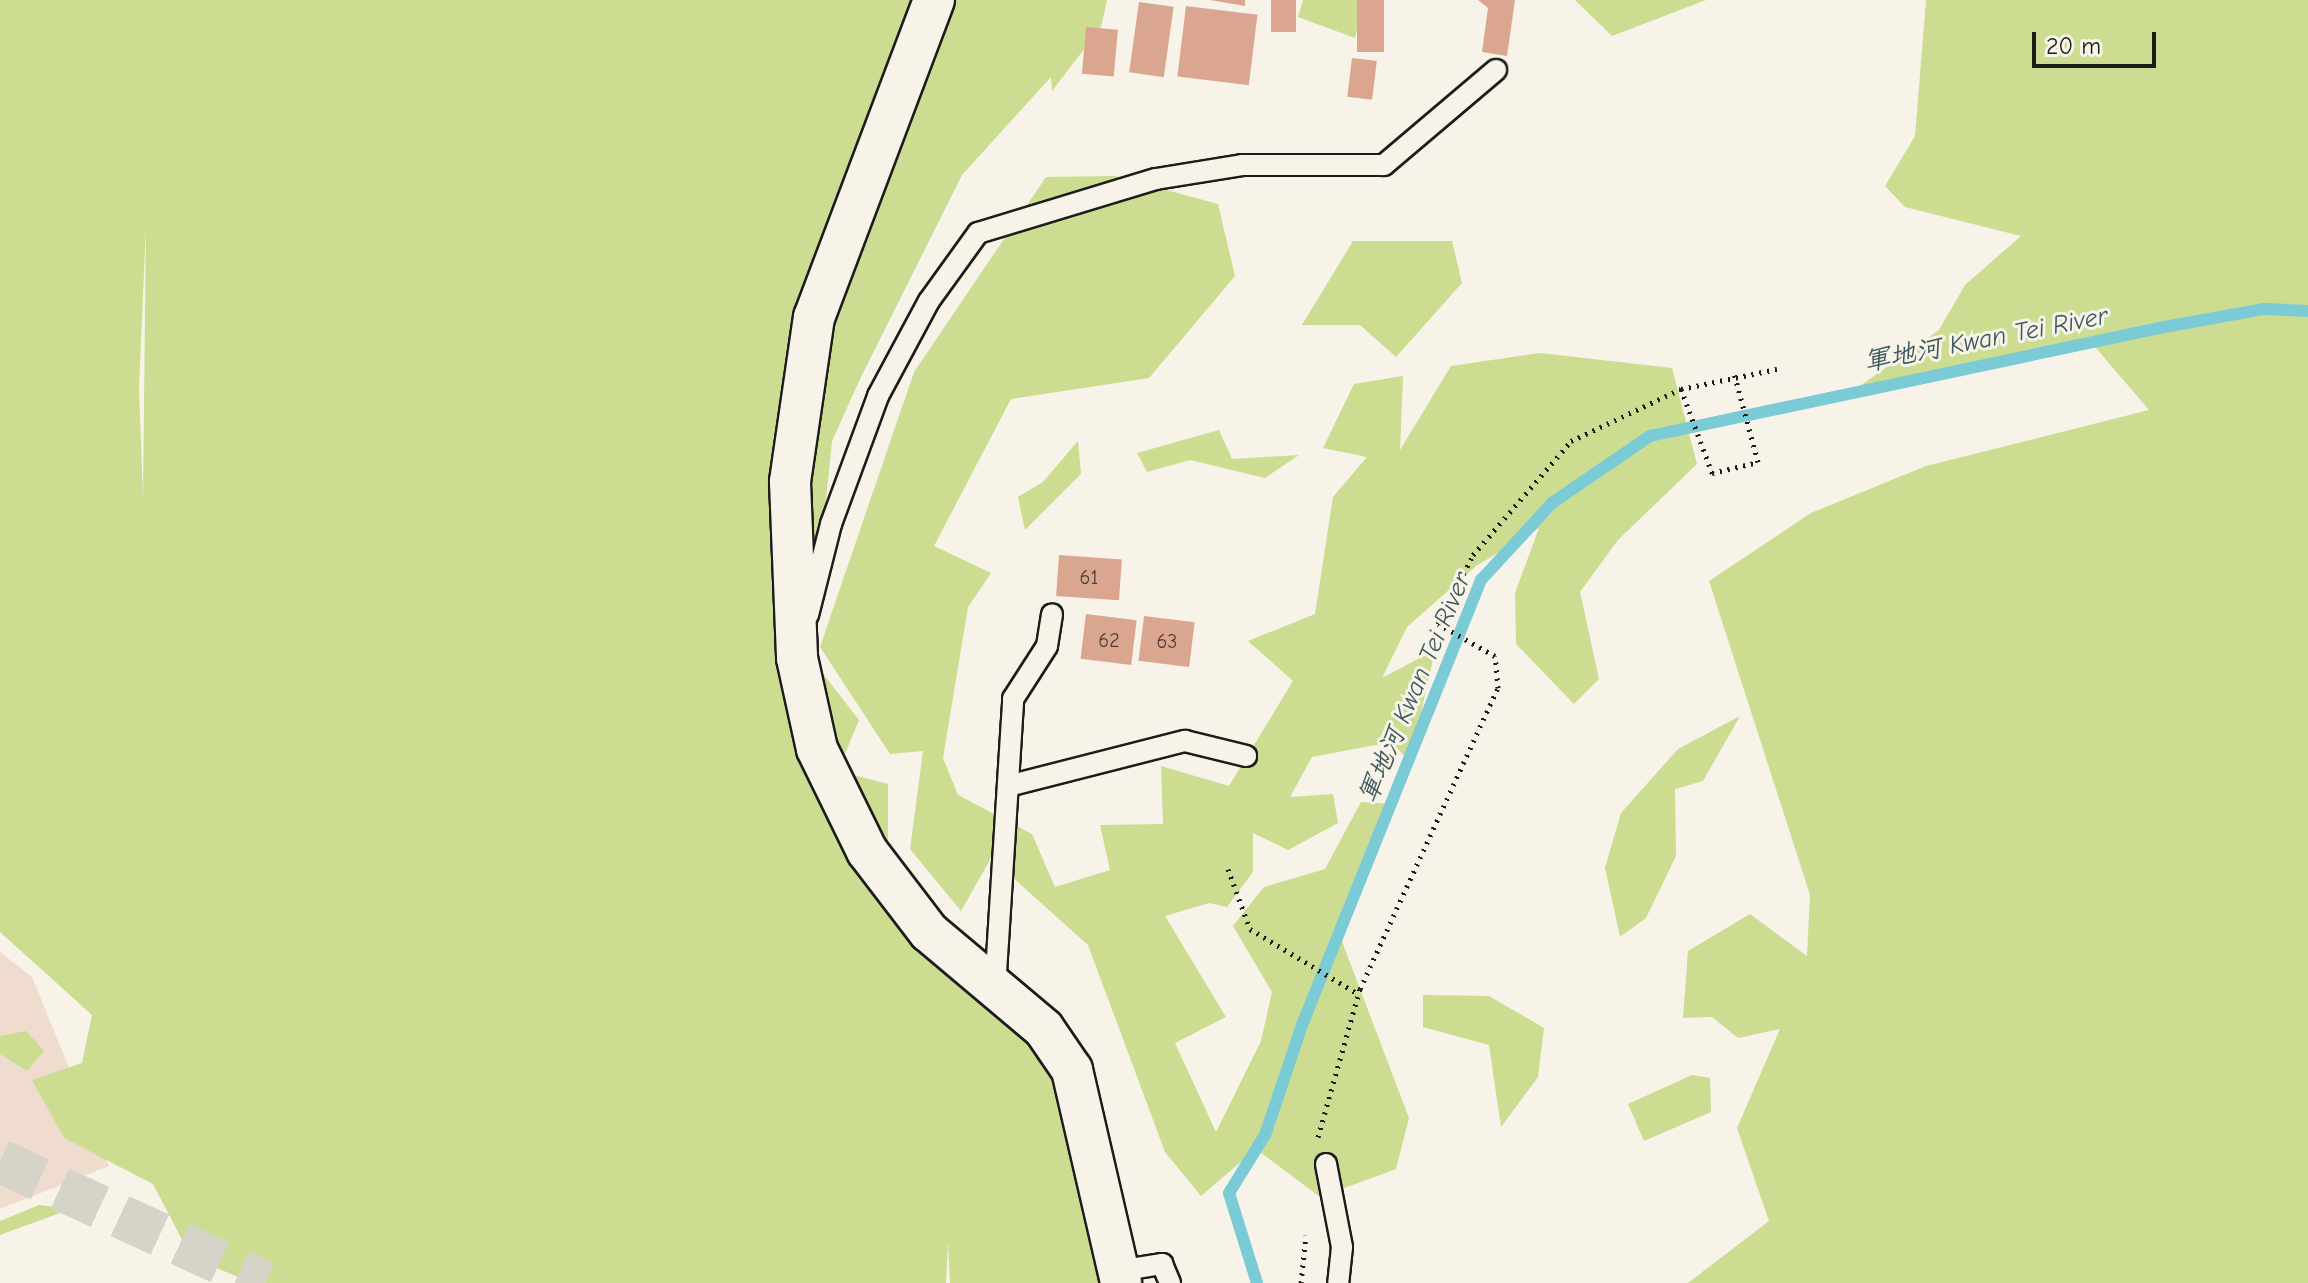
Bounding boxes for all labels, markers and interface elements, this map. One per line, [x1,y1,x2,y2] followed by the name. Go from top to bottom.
[2036,16,2160,66] scale bar
[2046,32,2101,60] text: 20 m
[1862,301,2110,379] water label: 軍地河 Kwan Tei River
[1080,565,1098,589] house number: 61
[1353,568,1479,808] water label: 軍地河 Kwan Tei River
[1098,628,1120,652] house number: 62
[1157,629,1177,653] house number: 63

